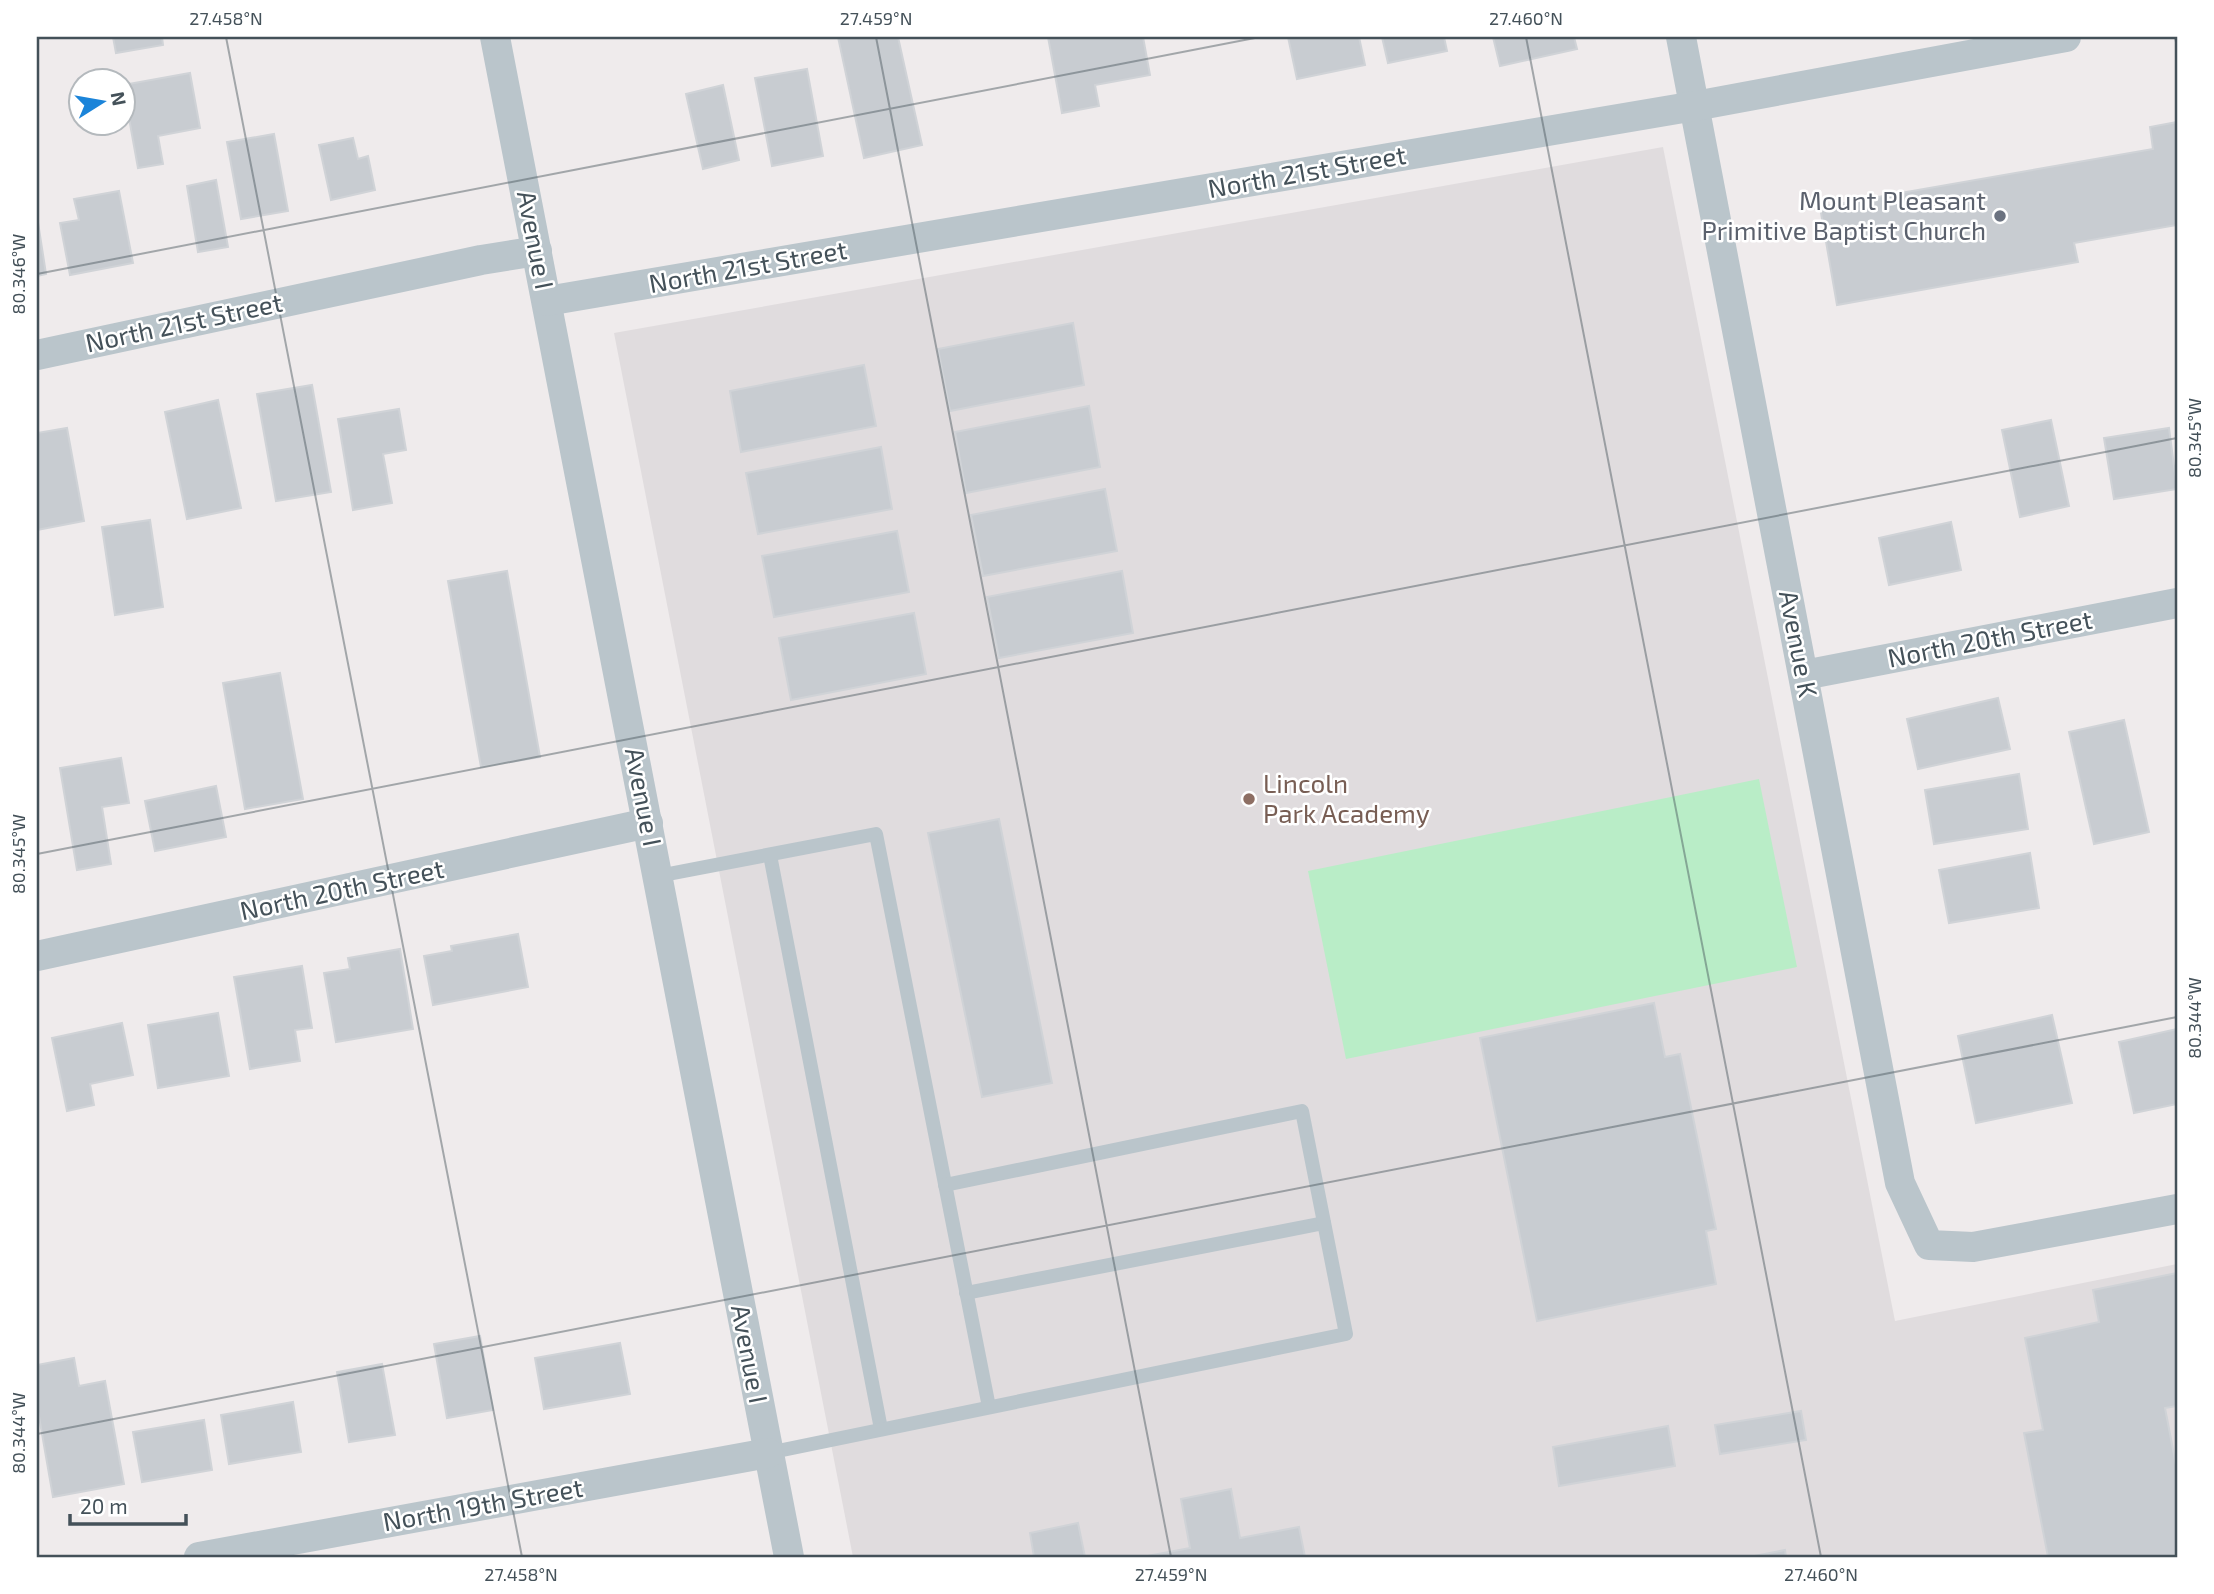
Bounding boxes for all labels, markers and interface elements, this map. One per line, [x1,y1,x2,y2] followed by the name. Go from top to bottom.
[189,7,263,29] text: 27.458°N
[840,7,912,29] text: 27.459°N
[1489,7,1563,29] text: 27.460°N
[66,66,136,136] north arrow
[107,90,132,108] text: N
[1205,138,1408,203] street label: North 21st Street
[1701,184,1986,245] place label: Mount Pleasant Primitive Baptist Church
[512,188,561,292] street label: Avenue I
[1992,208,2008,224] marker: Mount Pleasant Primitive Baptist Church
[646,233,849,298] street label: North 21st Street
[7,234,29,314] text: 80.346°W
[82,286,285,358] street label: North 21st Street
[2183,398,2205,478] text: 80.345°W
[1774,588,1825,700] street label: Avenue K
[1885,602,2095,673] street label: North 20th Street
[620,745,669,849] street label: Avenue I
[1263,767,1430,828] place label: Lincoln Park Academy
[1241,791,1257,807] marker: Lincoln Park Academy
[7,814,29,894] text: 80.345°W
[237,852,447,925] street label: North 20th Street
[2183,977,2205,1059] text: 80.344°W
[726,1302,775,1406] street label: Avenue I
[7,1392,29,1474] text: 80.344°W
[380,1471,585,1536] street label: North 19th Street
[70,1482,186,1526] scale bar
[80,1493,128,1518] text: 20 m
[484,1563,558,1585] text: 27.458°N
[1135,1563,1207,1585] text: 27.459°N
[1784,1563,1858,1585] text: 27.460°N

